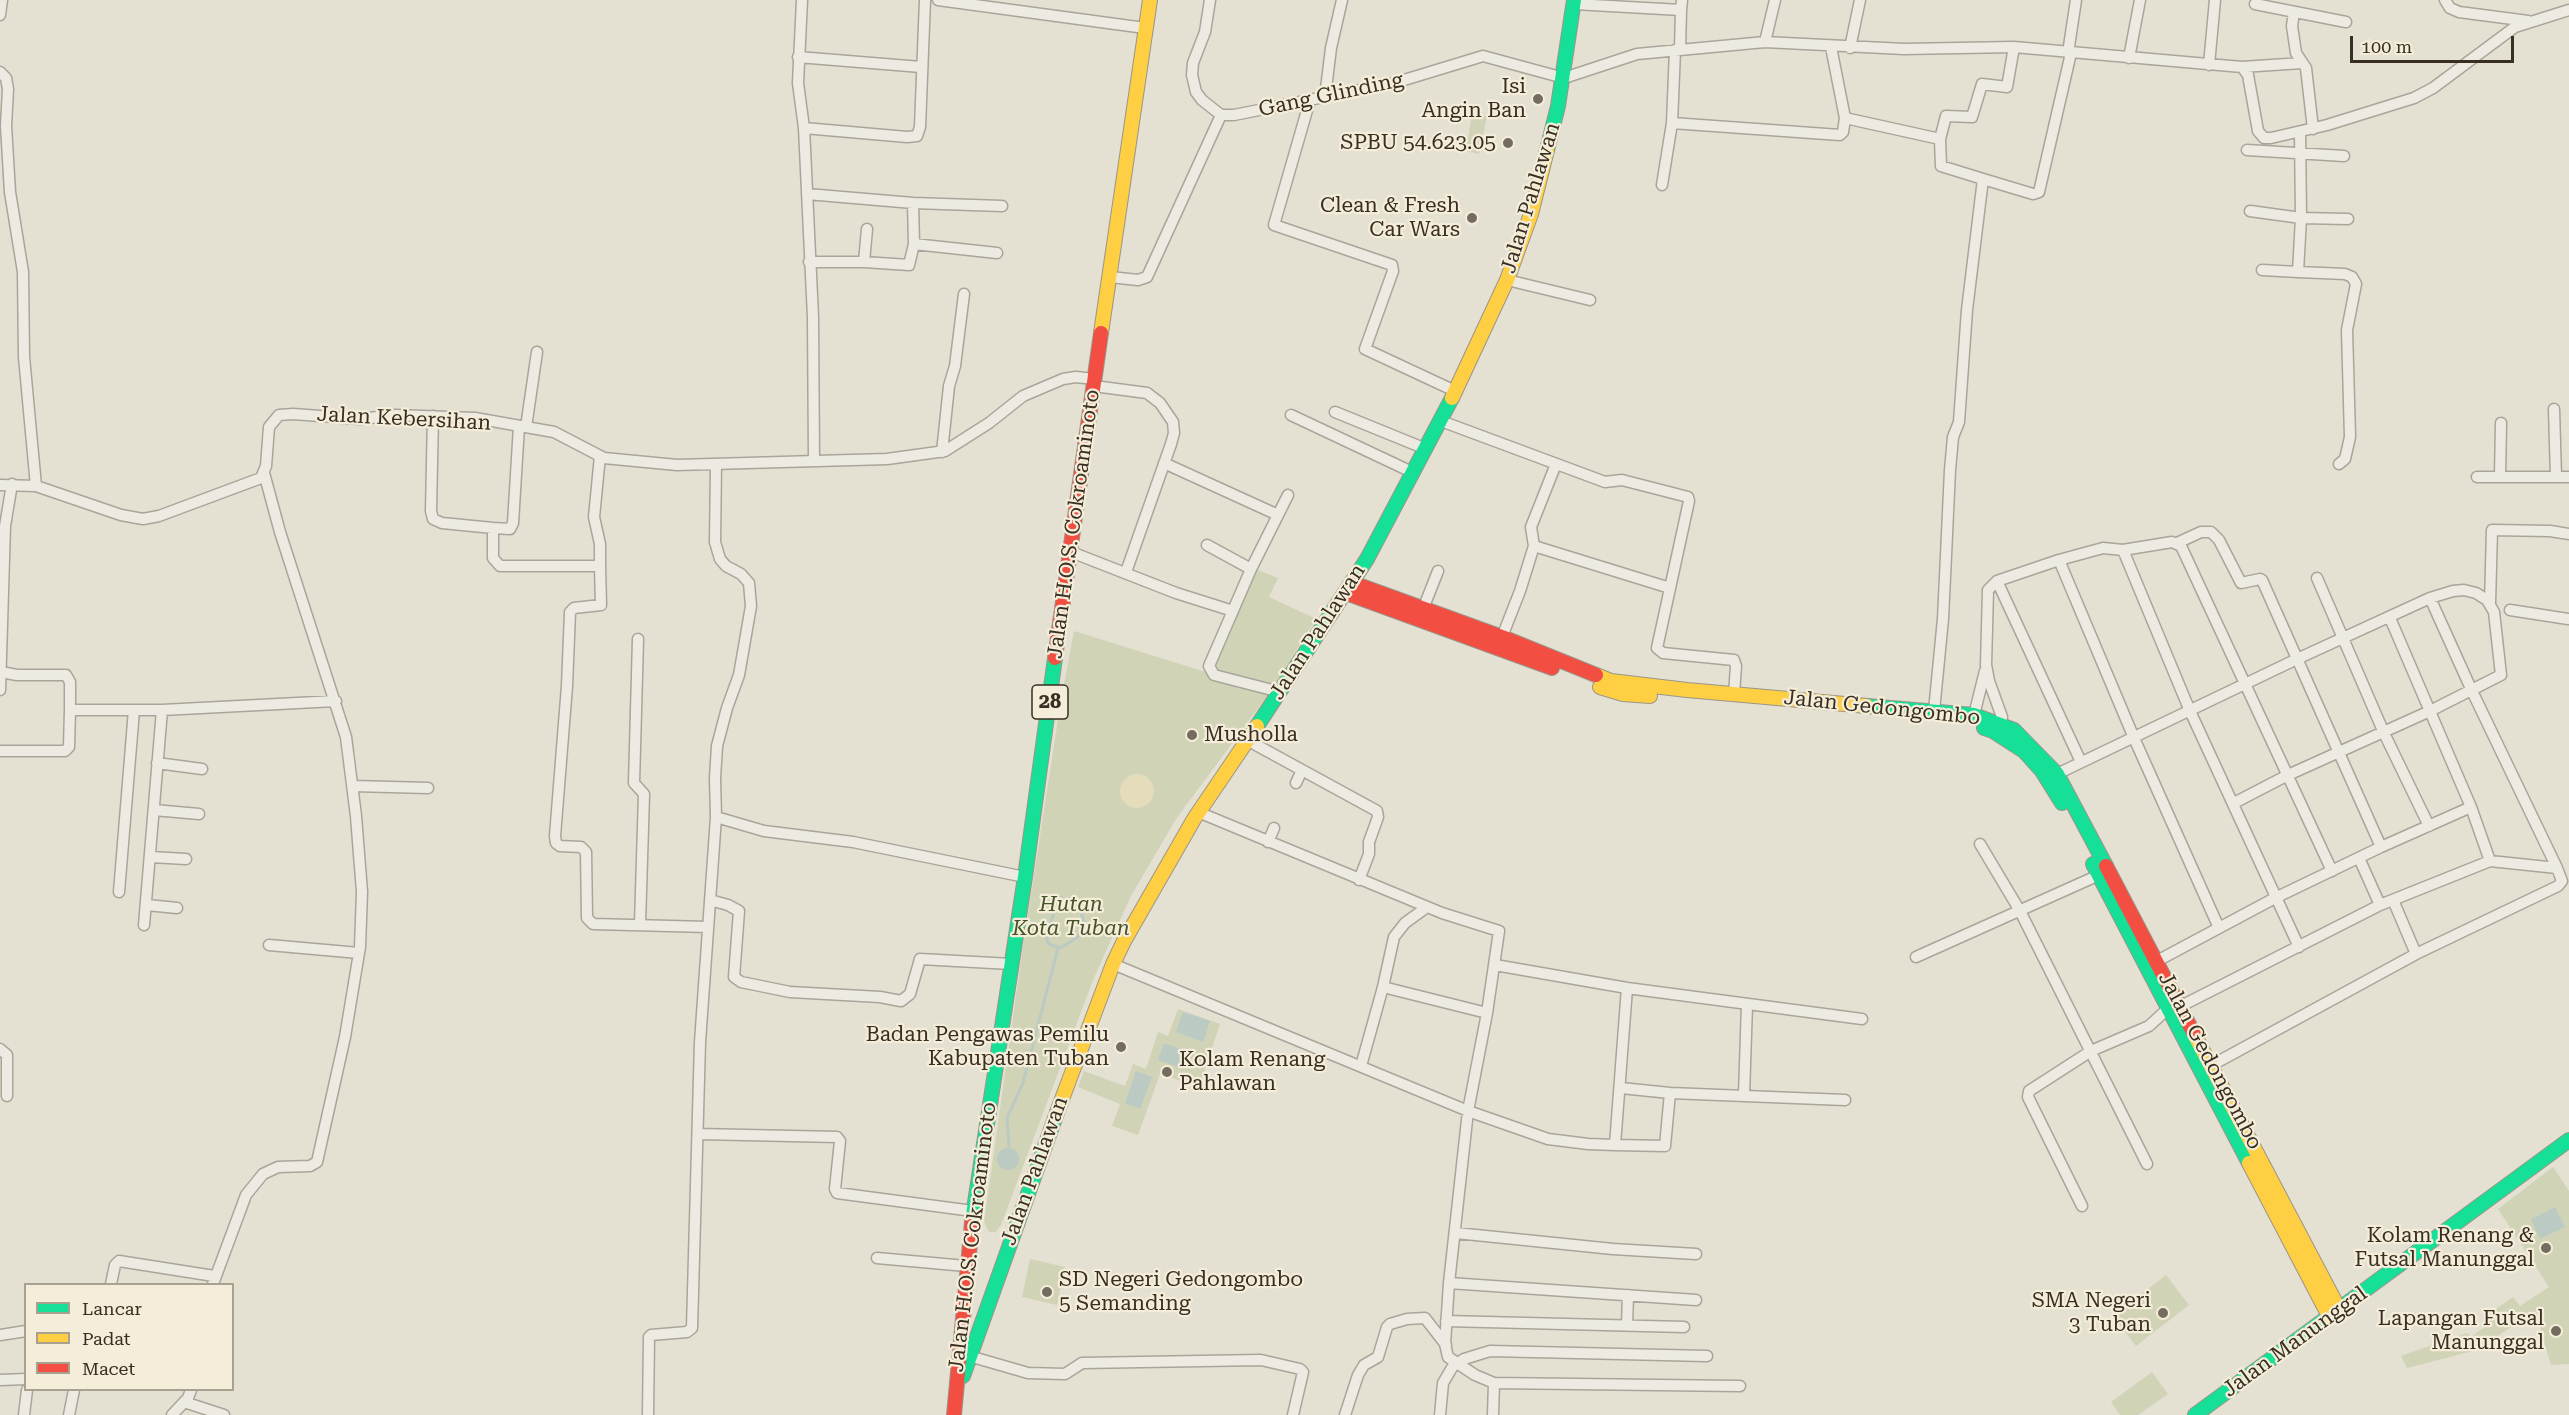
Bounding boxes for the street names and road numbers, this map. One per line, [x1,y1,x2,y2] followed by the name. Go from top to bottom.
[1256,67,1406,123] street label: Gang Glinding
[1496,120,1566,276] street label: Jalan Pahlawan
[1043,388,1105,660] street label: Jalan H.O.S. Cokroaminoto
[316,402,492,436] street label: Jalan Kebersihan
[1265,560,1371,704] street label: Jalan Pahlawan
[1032,685,1068,719] road number: 28
[1783,685,1981,731] street label: Jalan Gedongombo
[2153,968,2267,1154] street label: Jalan Gedongombo
[996,1093,1074,1249] street label: Jalan Pahlawan
[944,1101,1002,1373] street label: Jalan H.O.S. Cokroaminoto
[2218,1281,2372,1403] street label: Jalan Manunggal

